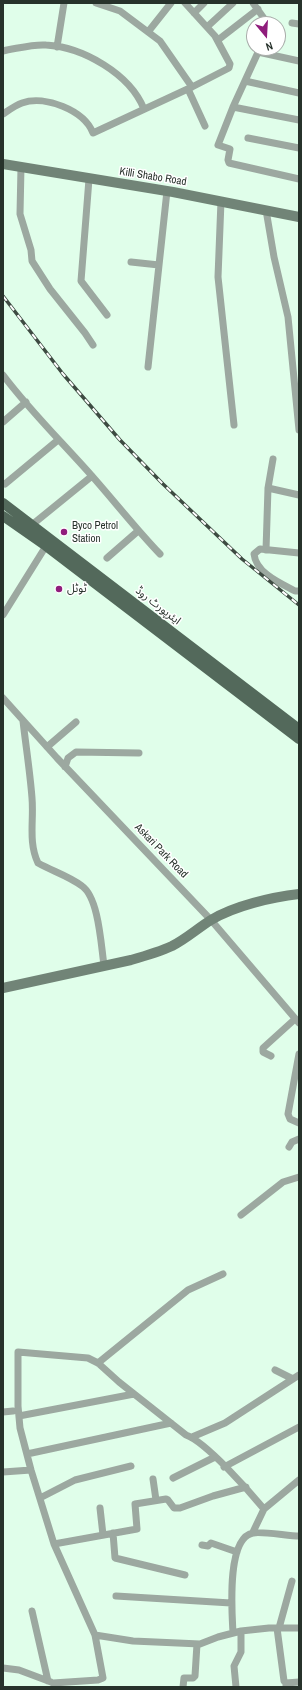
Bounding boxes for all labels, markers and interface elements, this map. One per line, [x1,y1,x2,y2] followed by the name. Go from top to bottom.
[246,16,286,56] north arrow
[264,39,275,54] text: N
[119,165,187,189] street label: Killi Shabo Road
[72,519,118,545] place label: Byco Petrol Station
[59,527,69,537] marker: Byco Petrol Station
[67,582,87,596] place label: ٹوٹل
[54,584,64,594] marker: ٹوٹل
[133,584,183,628] street label: ایئرپورٹ روڈ
[132,821,190,881] street label: Askari Park Road

